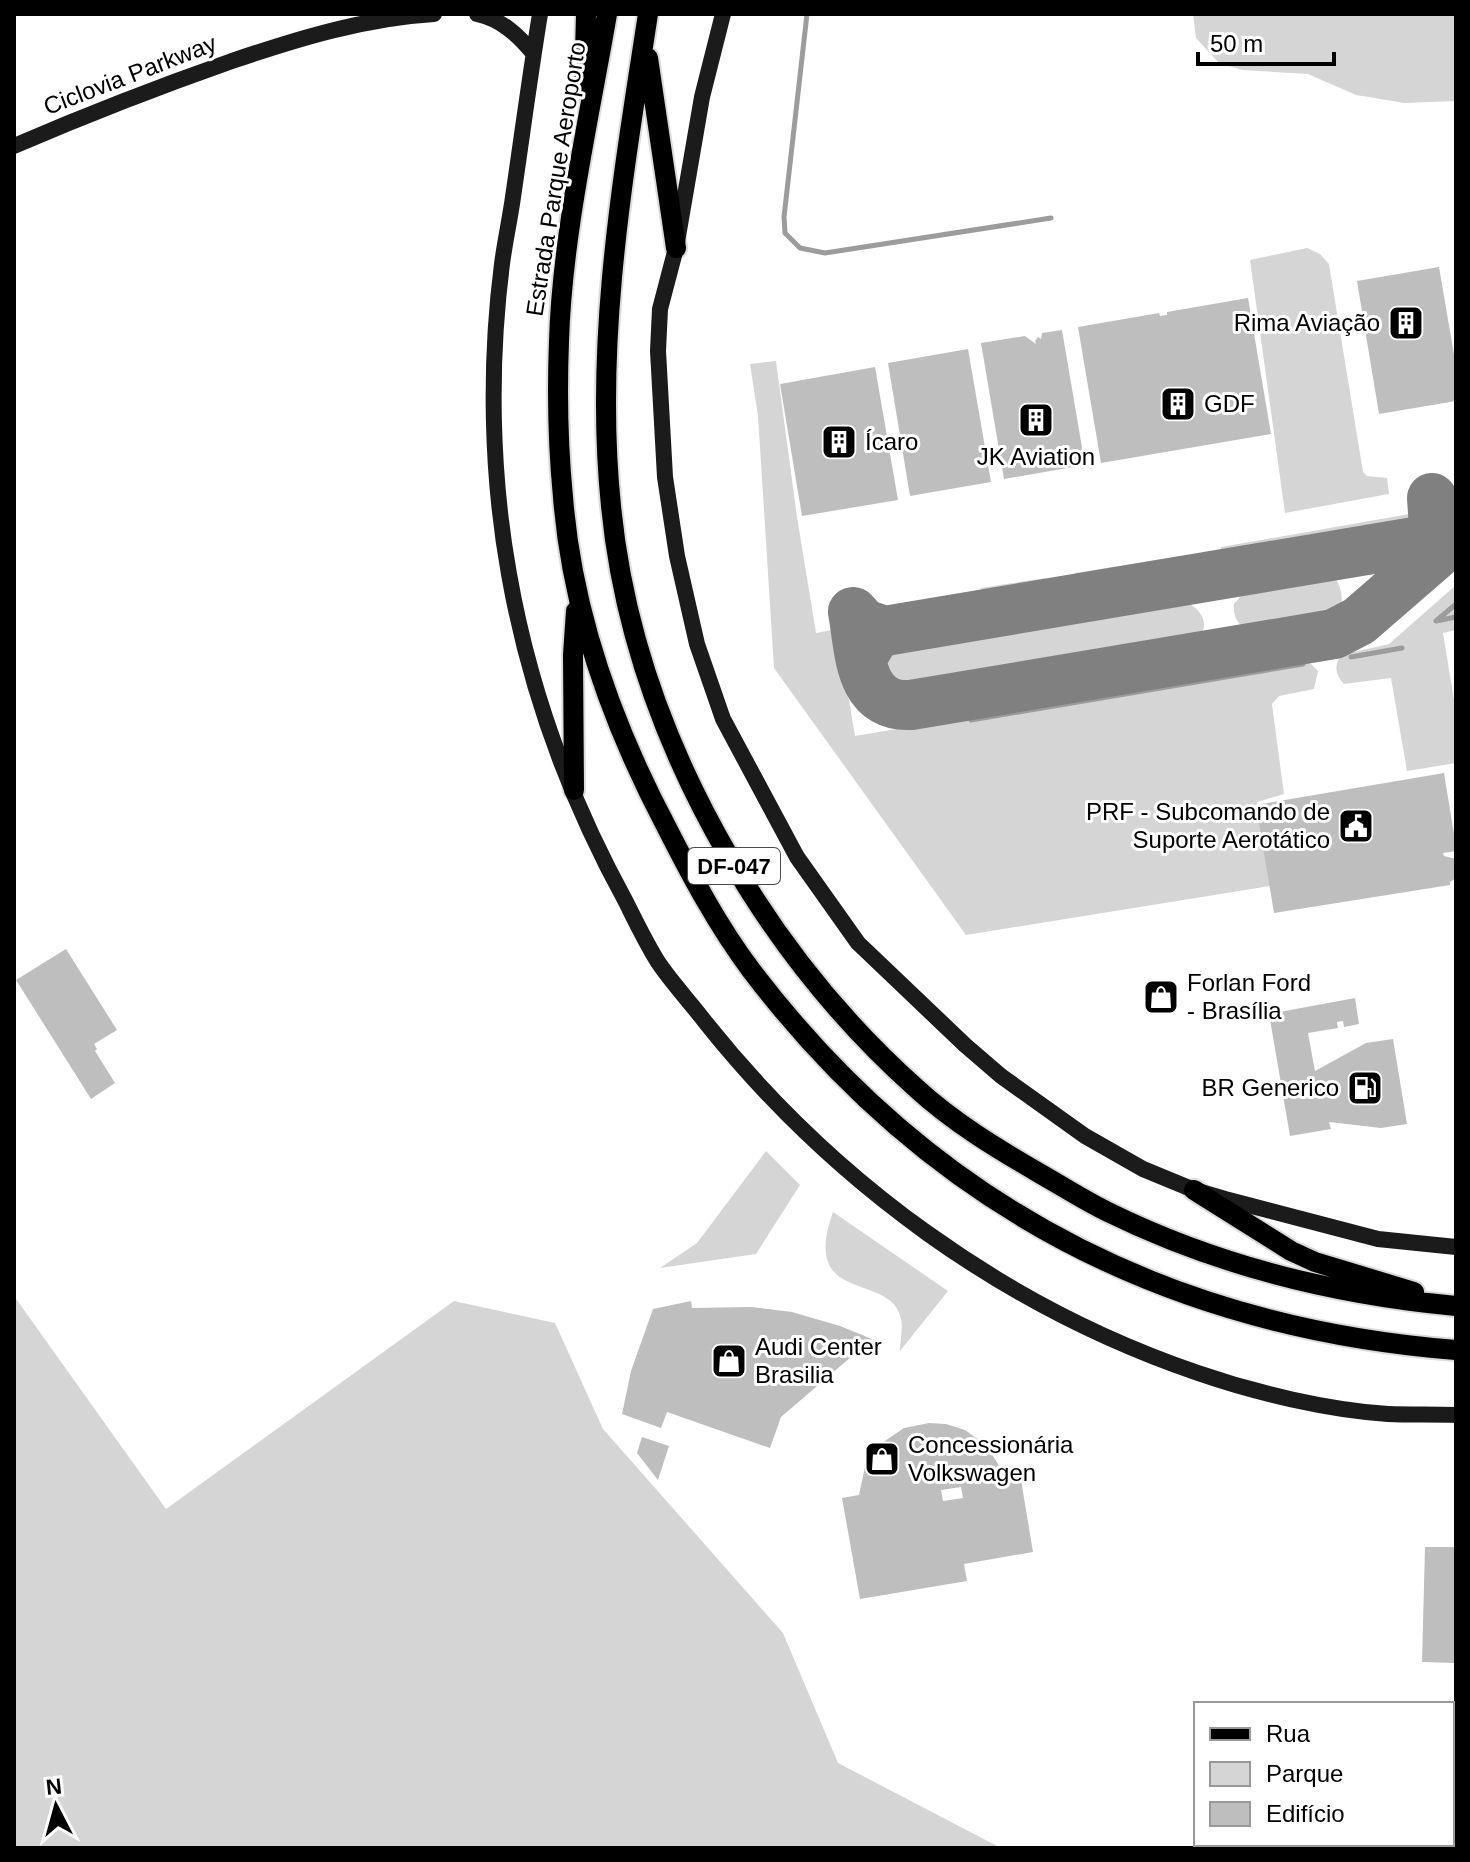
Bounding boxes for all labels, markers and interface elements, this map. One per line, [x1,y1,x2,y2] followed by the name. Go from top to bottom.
[1198,16,1334,66] scale bar
[40,29,220,120] street label: Ciclovia Parkway
[1210,30,1263,57] text: 50 m
[520,40,591,318] street label: Estrada Parque Aeroporto
[1387,304,1425,342] building icon: Rima Aviação
[1234,309,1380,336] place label: Rima Aviação
[1159,385,1197,423] building icon: GDF
[1204,390,1255,417] place label: GDF
[1017,401,1055,439] building icon: JK Aviation
[820,423,858,461] building icon: Ícaro
[865,428,918,455] place label: Ícaro
[977,443,1095,470] place label: JK Aviation
[1086,798,1330,853] place label: PRF - Subcomando de Suporte Aerotático
[1337,807,1375,845] public building icon: PRF - Subcomando de Suporte Aerotático
[688,848,780,884] road number: DF-047
[1187,969,1311,1024] place label: Forlan Ford - Brasília
[1142,978,1180,1016] shop icon: Forlan Ford - Brasília
[1346,1069,1384,1107] fuel station icon: BR Generico
[1202,1074,1339,1101] place label: BR Generico
[755,1333,882,1388] place label: Audi Center Brasilia
[710,1342,748,1380] shop icon: Audi Center Brasilia
[908,1431,1074,1486] place label: Concessionária Volkswagen
[863,1440,901,1478] shop icon: Concessionária Volkswagen
[1194,1702,1454,1846] legend
[1266,1720,1311,1747] text: Rua
[1266,1760,1343,1787] text: Parque
[16,1766,96,1846] north arrow
[45,1773,63,1800] text: N
[1266,1800,1345,1827] text: Edifício

